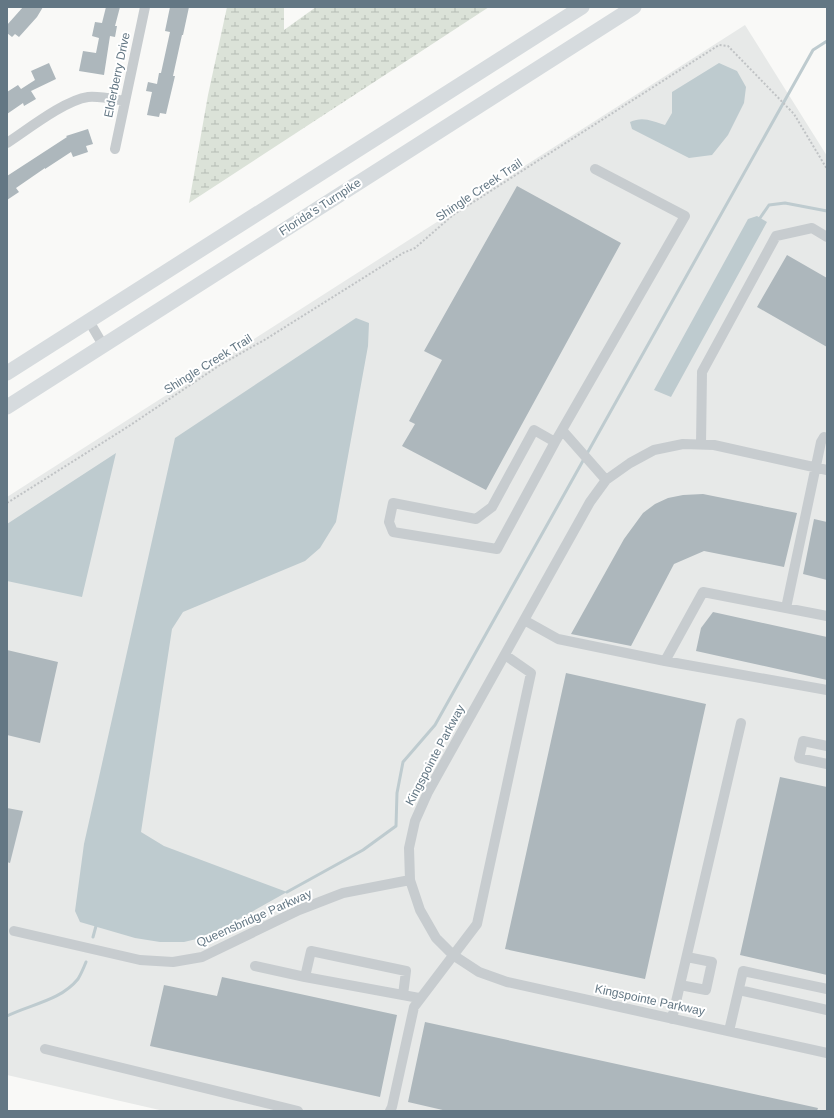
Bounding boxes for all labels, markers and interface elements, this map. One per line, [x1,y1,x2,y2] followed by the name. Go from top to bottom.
[101,31,133,119] street label: Elderberry Drive
[433,156,525,224] street label: Shingle Creek Trail
[277,175,364,239] street label: Florida's Turnpike
[161,331,255,397] street label: Shingle Creek Trail
[403,702,467,808] street label: Kingspointe Parkway
[194,886,314,950] street label: Queensbridge Parkway
[594,982,706,1018] street label: Kingspointe Parkway

